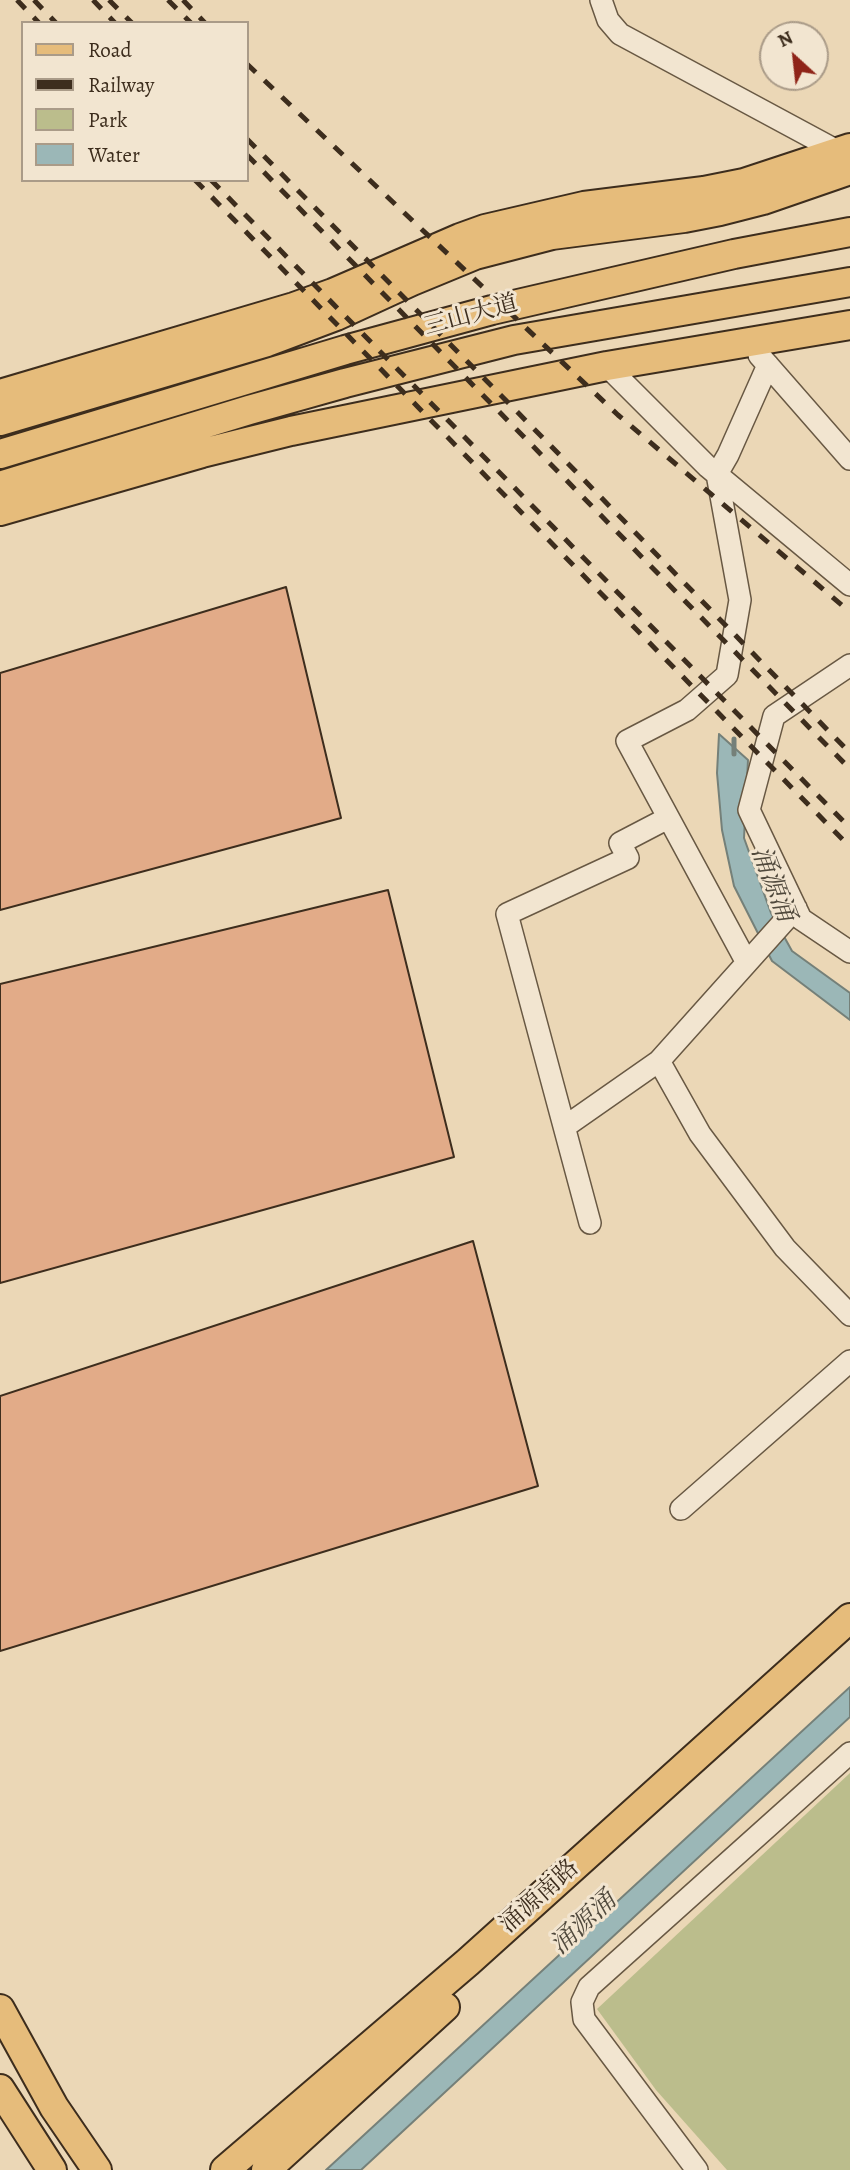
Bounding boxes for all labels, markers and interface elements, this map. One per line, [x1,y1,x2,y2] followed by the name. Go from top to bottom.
[21,21,248,182] legend
[759,21,829,91] north arrow
[773,24,797,54] text: N
[88,36,132,64] text: Road
[88,71,154,99] text: Railway
[88,106,127,134] text: Park
[88,141,140,169] text: Water
[421,290,521,342] street label: 三山大道
[743,842,801,926] water label: 涌源涌
[495,1854,585,1940] street label: 涌源南路
[545,1886,623,1962] water label: 涌源涌

